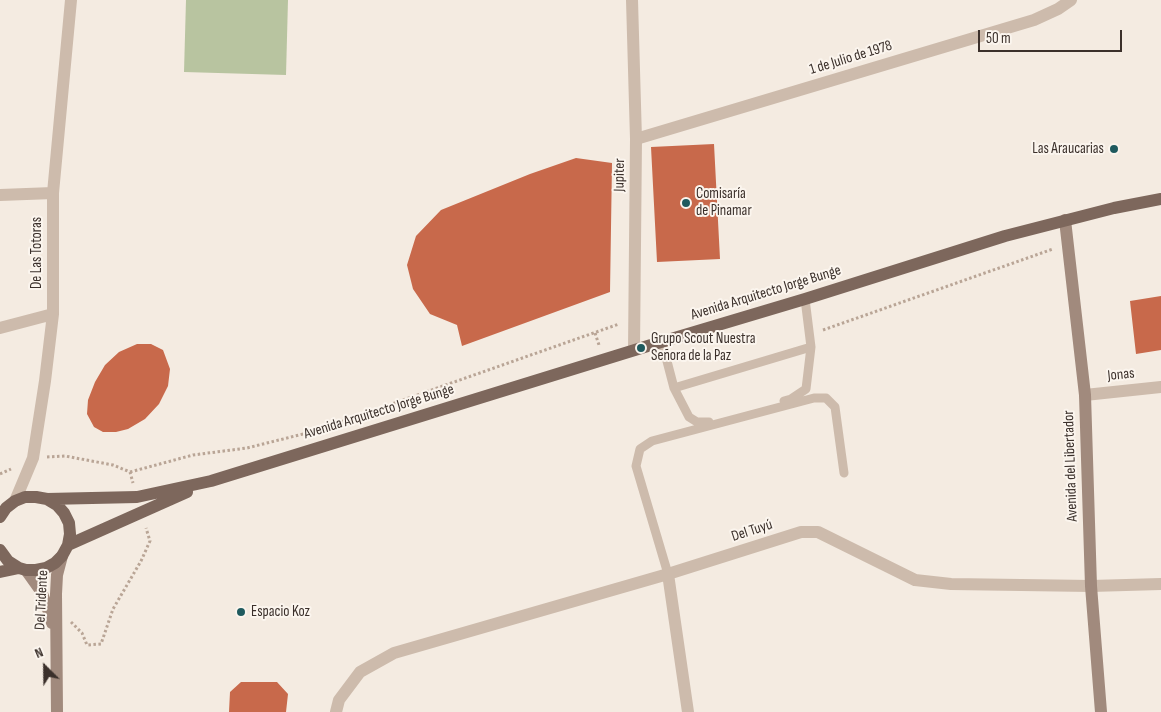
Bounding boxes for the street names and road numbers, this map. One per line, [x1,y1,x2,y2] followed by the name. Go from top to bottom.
[808,37,894,79] street label: 1 de Julio de 1978
[611,158,629,192] street label: Jupiter
[28,217,46,289] street label: De Las Totoras
[689,262,843,324] street label: Avenida Arquitecto Jorge Bunge
[1107,365,1135,385] street label: Jonas
[302,381,456,443] street label: Avenida Arquitecto Jorge Bunge
[1060,410,1082,522] street label: Avenida del Libertador
[729,516,775,546] street label: Del Tuyú
[31,570,53,630] street label: Del Tridente

